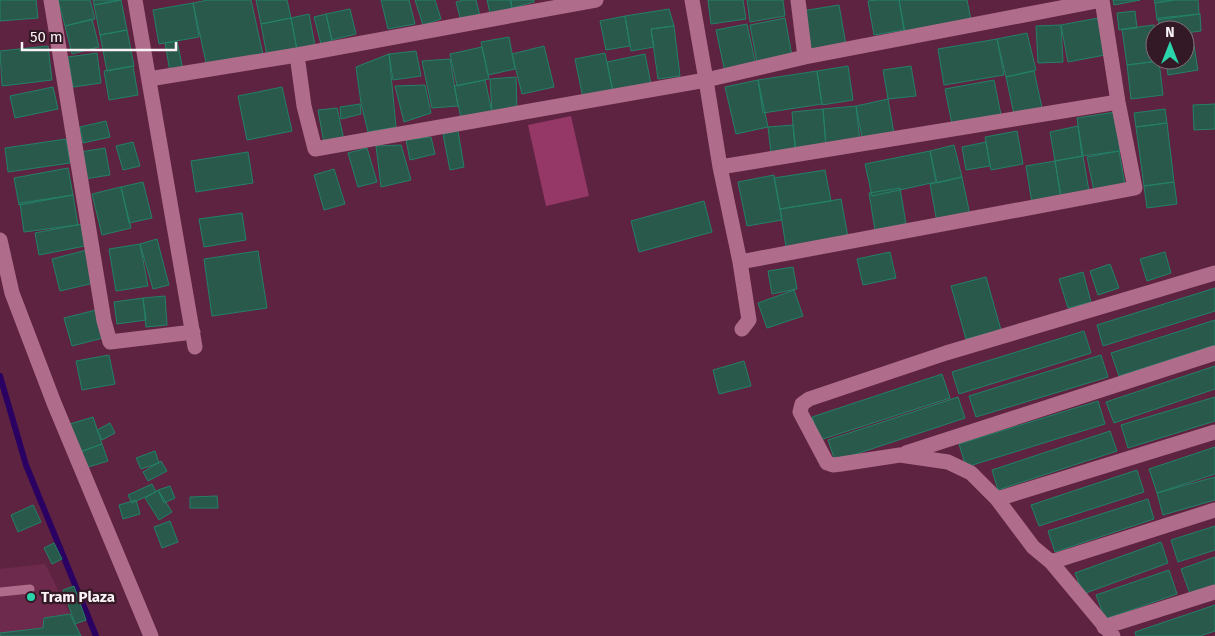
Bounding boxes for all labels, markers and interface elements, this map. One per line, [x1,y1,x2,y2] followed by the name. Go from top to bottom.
[22,20,176,52] scale bar
[1145,20,1195,70] north arrow
[1165,24,1175,41] text: N
[30,28,63,46] text: 50 m
[41,588,115,606] place label: Tram Plaza
[25,591,37,603] marker: Tram Plaza

